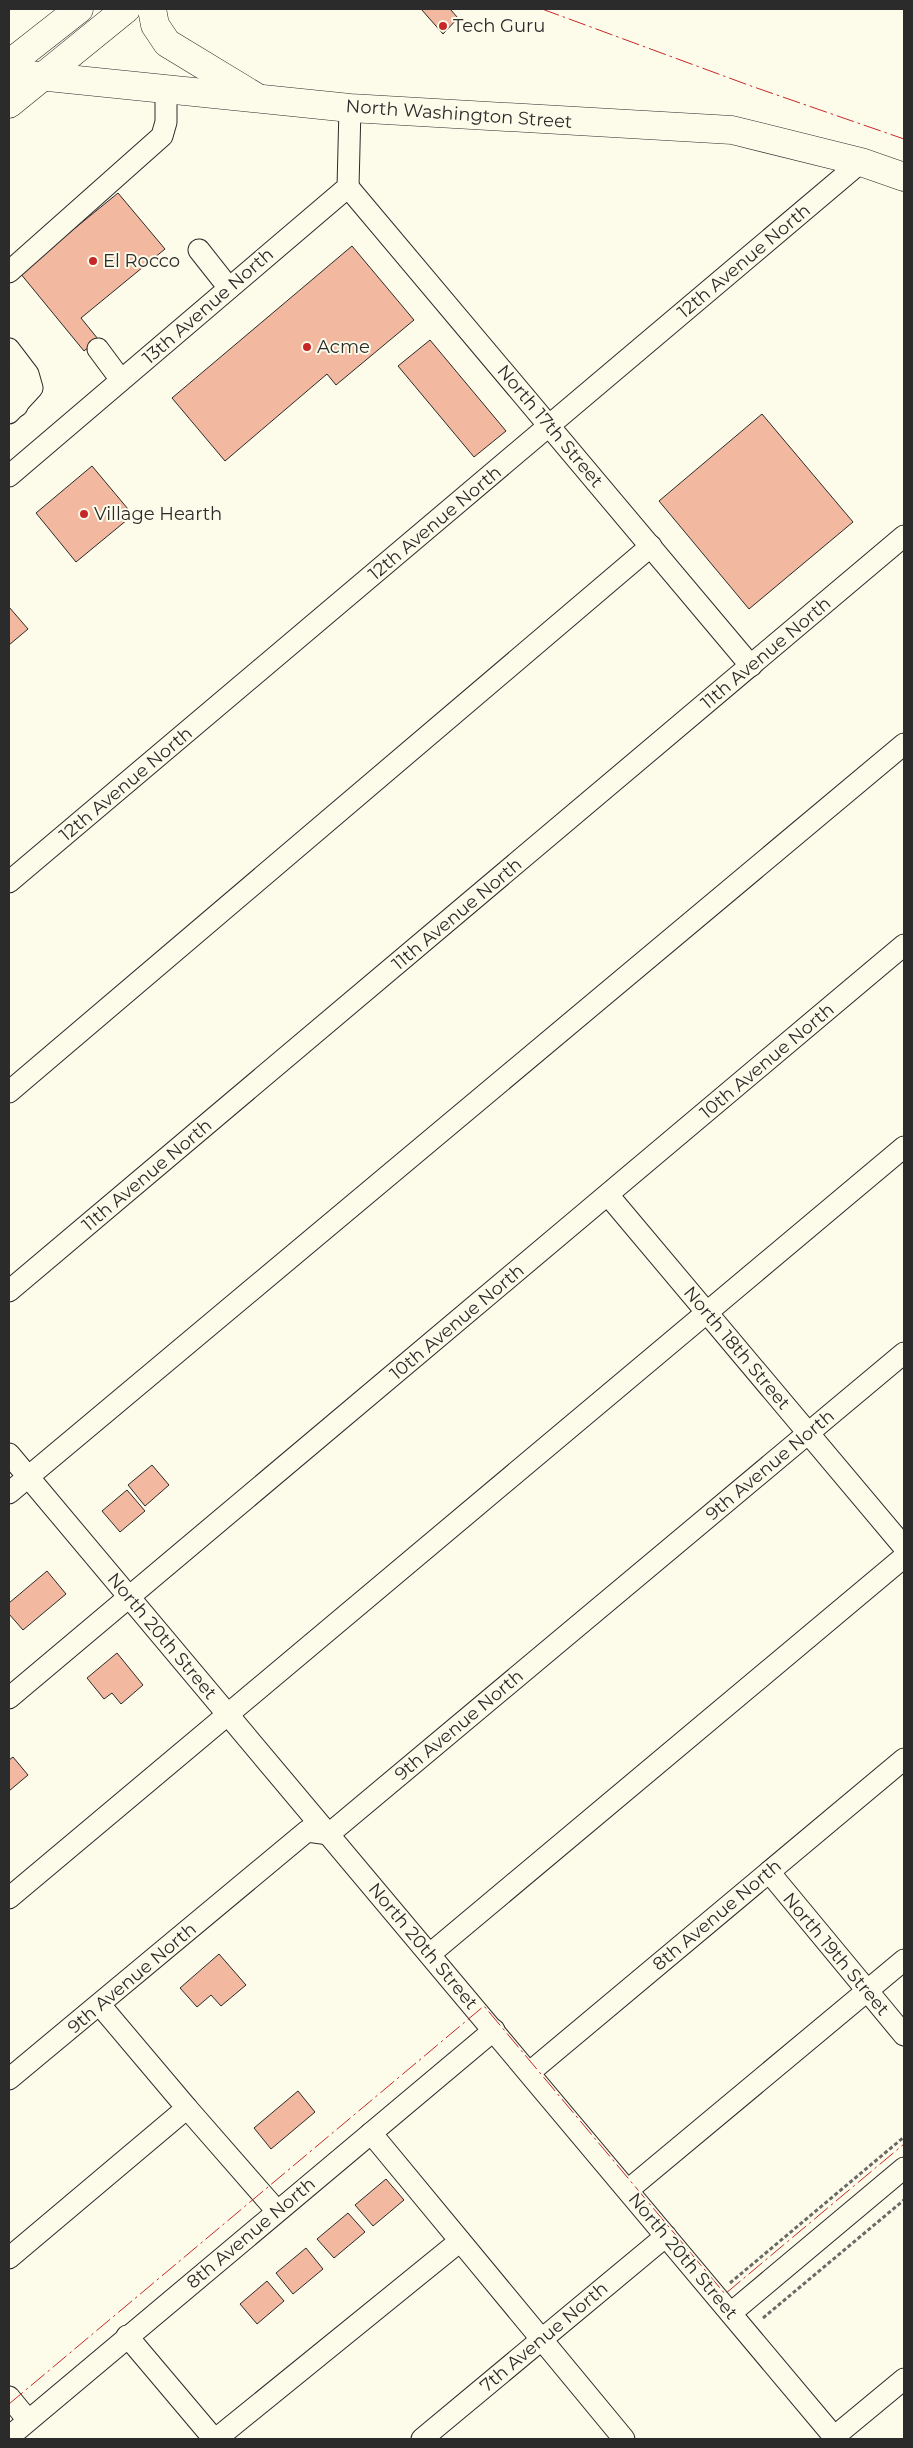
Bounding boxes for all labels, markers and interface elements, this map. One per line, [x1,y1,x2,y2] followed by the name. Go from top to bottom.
[453,15,545,37] place label: Tech Guru
[437,20,449,32] marker: Tech Guru
[345,95,573,133] street label: North Washington Street
[673,199,815,323] street label: 12th Avenue North
[138,243,278,369] street label: 13th Avenue North
[103,250,180,272] place label: El Rocco
[87,255,99,267] marker: El Rocco
[317,336,370,358] place label: Acme
[301,341,313,353] marker: Acme
[492,360,608,492] street label: North 17th Street
[364,461,506,585] street label: 12th Avenue North
[94,503,222,525] place label: Village Hearth
[78,508,90,520] marker: Village Hearth
[697,592,835,714] street label: 11th Avenue North
[55,722,197,846] street label: 12th Avenue North
[388,853,526,975] street label: 11th Avenue North
[695,998,839,1124] street label: 10th Avenue North
[78,1114,216,1236] street label: 11th Avenue North
[385,1259,529,1385] street label: 10th Avenue North
[679,1282,795,1414] street label: North 18th Street
[701,1405,839,1525] street label: 9th Avenue North
[103,1568,221,1704] street label: North 20th Street
[390,1665,528,1785] street label: 9th Avenue North
[648,1855,786,1975] street label: 8th Avenue North
[364,1878,482,2014] street label: North 20th Street
[778,1888,894,2020] street label: North 19th Street
[63,1918,201,2038] street label: 9th Avenue North
[182,2173,320,2293] street label: 8th Avenue North
[624,2188,742,2324] street label: North 20th Street
[476,2277,612,2397] street label: 7th Avenue North

